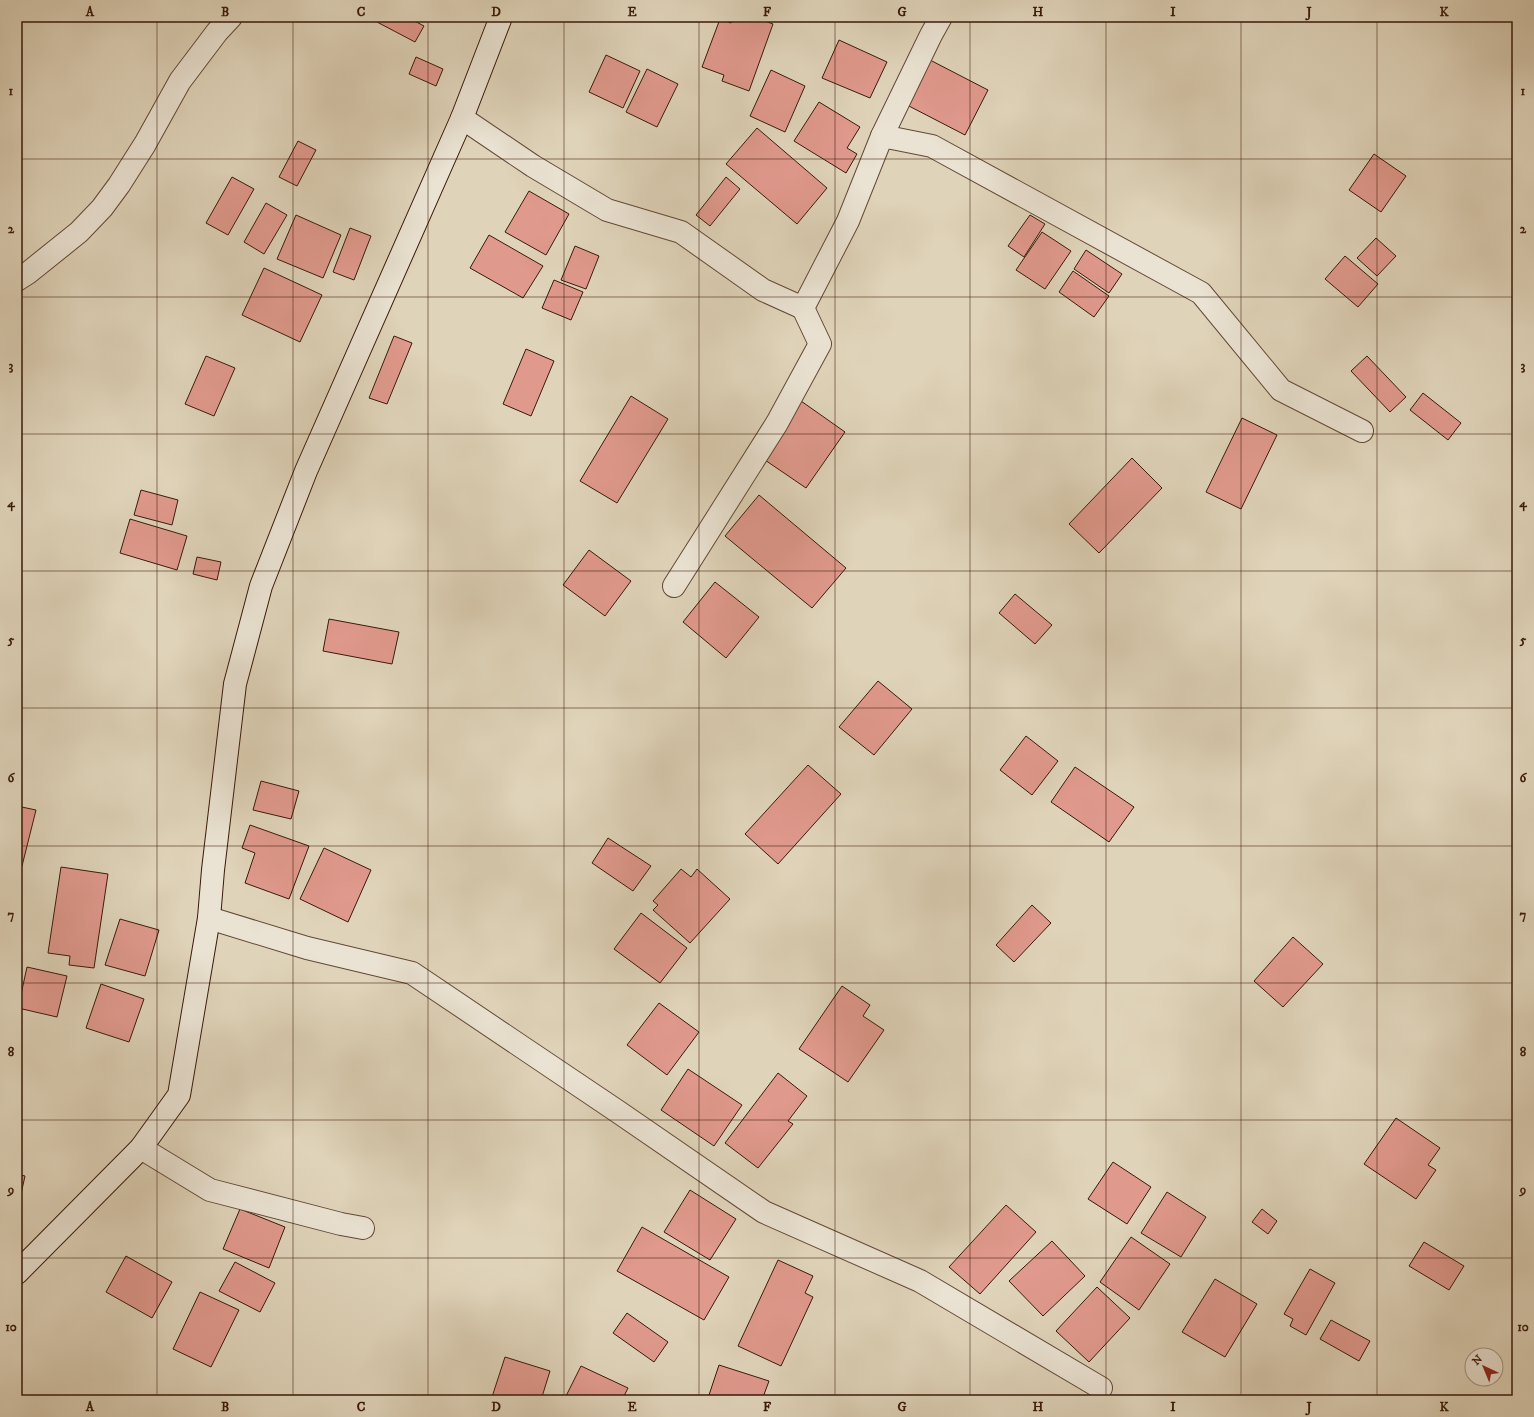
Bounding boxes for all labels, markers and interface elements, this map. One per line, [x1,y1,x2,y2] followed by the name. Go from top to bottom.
[85,4,95,20] text: A
[221,4,229,20] text: B
[357,4,366,20] text: C
[491,4,501,20] text: D
[627,4,637,20] text: E
[763,4,772,20] text: F
[897,4,907,20] text: G
[1033,4,1044,20] text: H
[1170,4,1176,20] text: I
[1304,4,1312,21] text: J
[1439,4,1449,20] text: K
[9,83,14,99] text: 1
[1521,83,1526,99] text: 1
[8,221,15,237] text: 2
[1520,221,1527,237] text: 2
[9,358,14,374] text: 3
[1521,358,1526,374] text: 3
[6,495,15,512] text: 4
[1518,495,1527,512] text: 4
[7,632,15,648] text: 5
[1519,632,1527,648] text: 5
[8,770,16,786] text: 6
[1520,770,1528,786] text: 6
[8,907,15,923] text: 7
[1520,907,1527,923] text: 7
[8,1044,15,1060] text: 8
[1520,1044,1527,1060] text: 8
[7,1182,14,1198] text: 9
[1519,1182,1526,1198] text: 9
[5,1319,17,1335] text: 10
[1517,1319,1529,1335] text: 10
[1464,1347,1504,1387] north arrow
[1470,1352,1486,1369] text: N
[85,1399,95,1415] text: A
[221,1399,229,1415] text: B
[357,1399,366,1415] text: C
[491,1399,501,1415] text: D
[627,1399,637,1415] text: E
[763,1399,772,1415] text: F
[897,1399,907,1415] text: G
[1033,1399,1044,1415] text: H
[1170,1399,1176,1415] text: I
[1304,1399,1312,1416] text: J
[1439,1399,1449,1415] text: K

